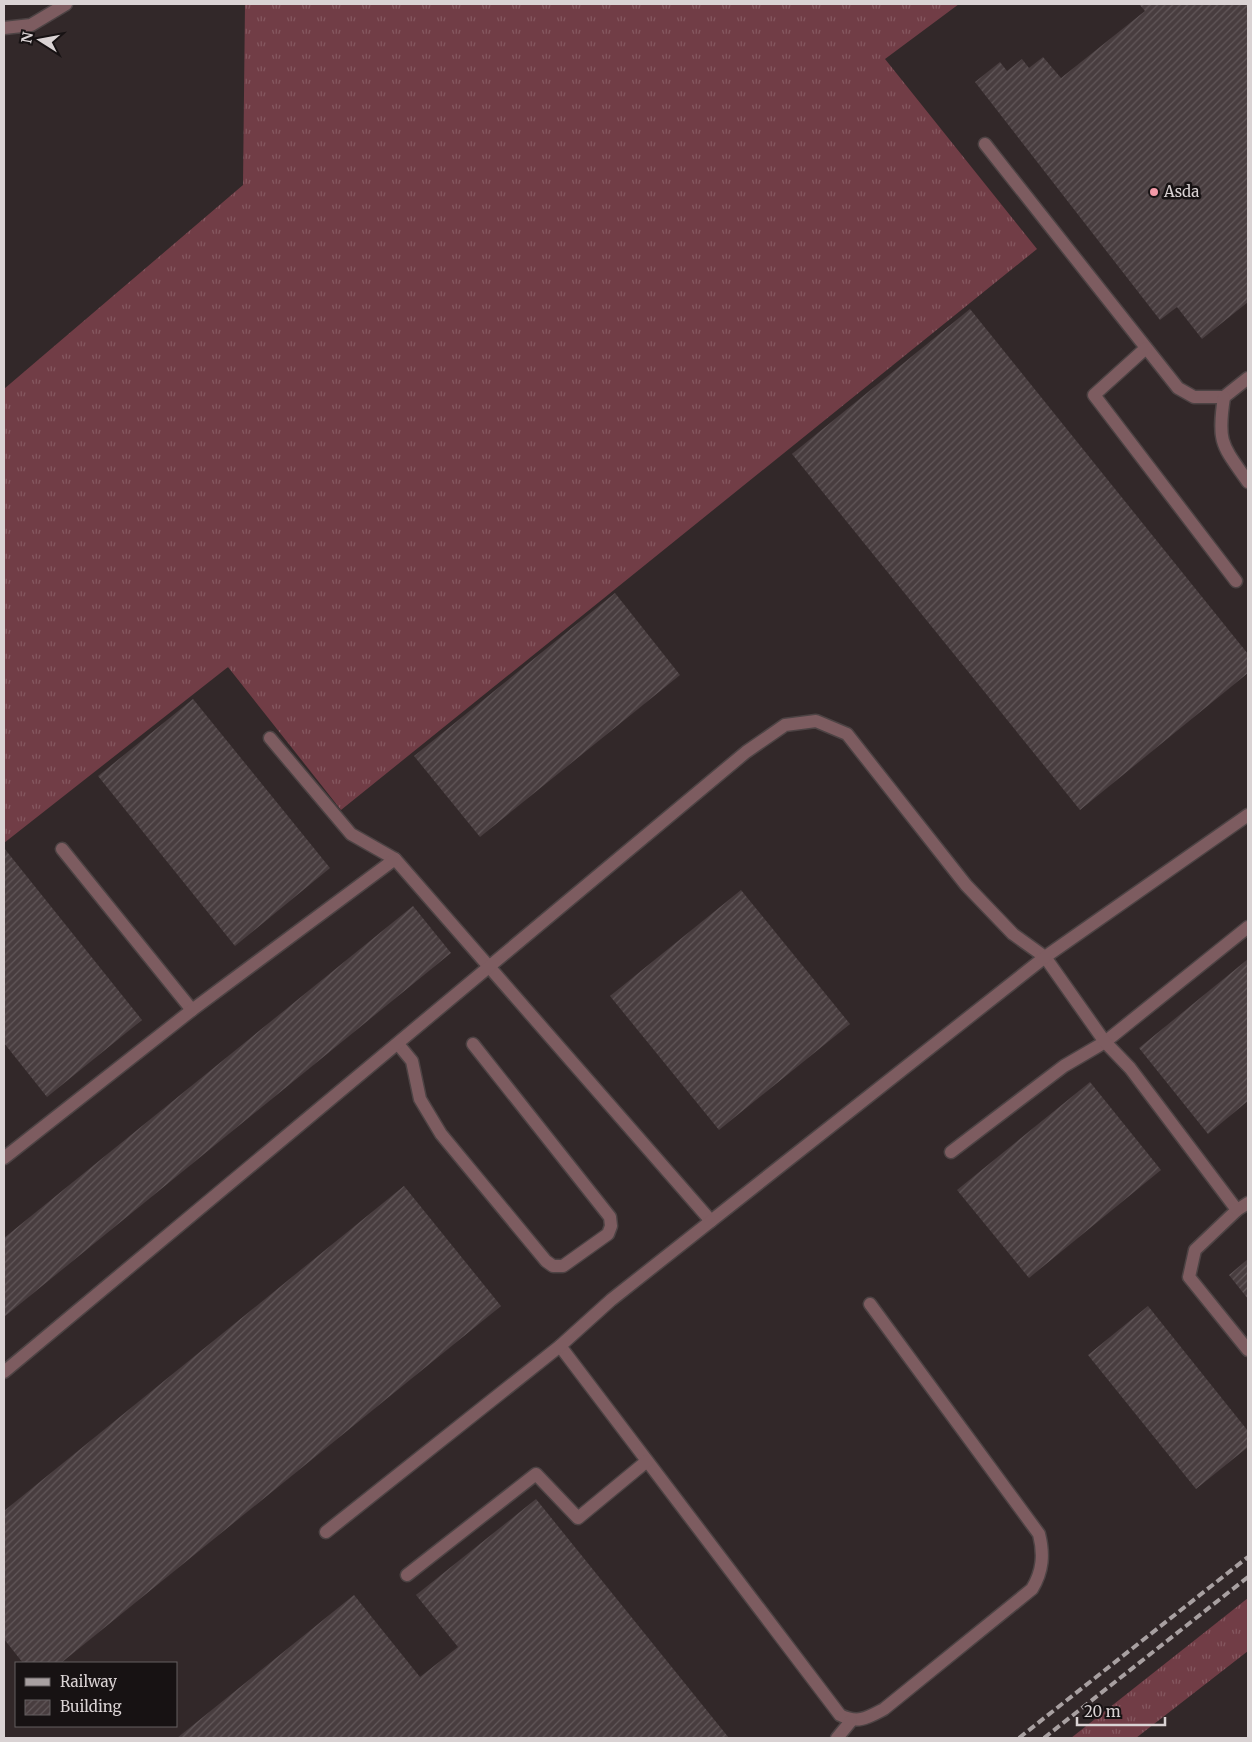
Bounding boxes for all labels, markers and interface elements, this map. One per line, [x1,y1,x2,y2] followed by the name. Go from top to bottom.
[15,15,65,65] north arrow
[17,30,37,45] text: N
[1163,182,1199,201] place label: Asda
[1148,186,1160,198] marker: Asda
[15,1662,178,1727] legend
[60,1672,117,1691] text: Railway
[1077,1694,1164,1726] scale bar
[60,1697,122,1716] text: Building
[1084,1702,1121,1721] text: 20 m

